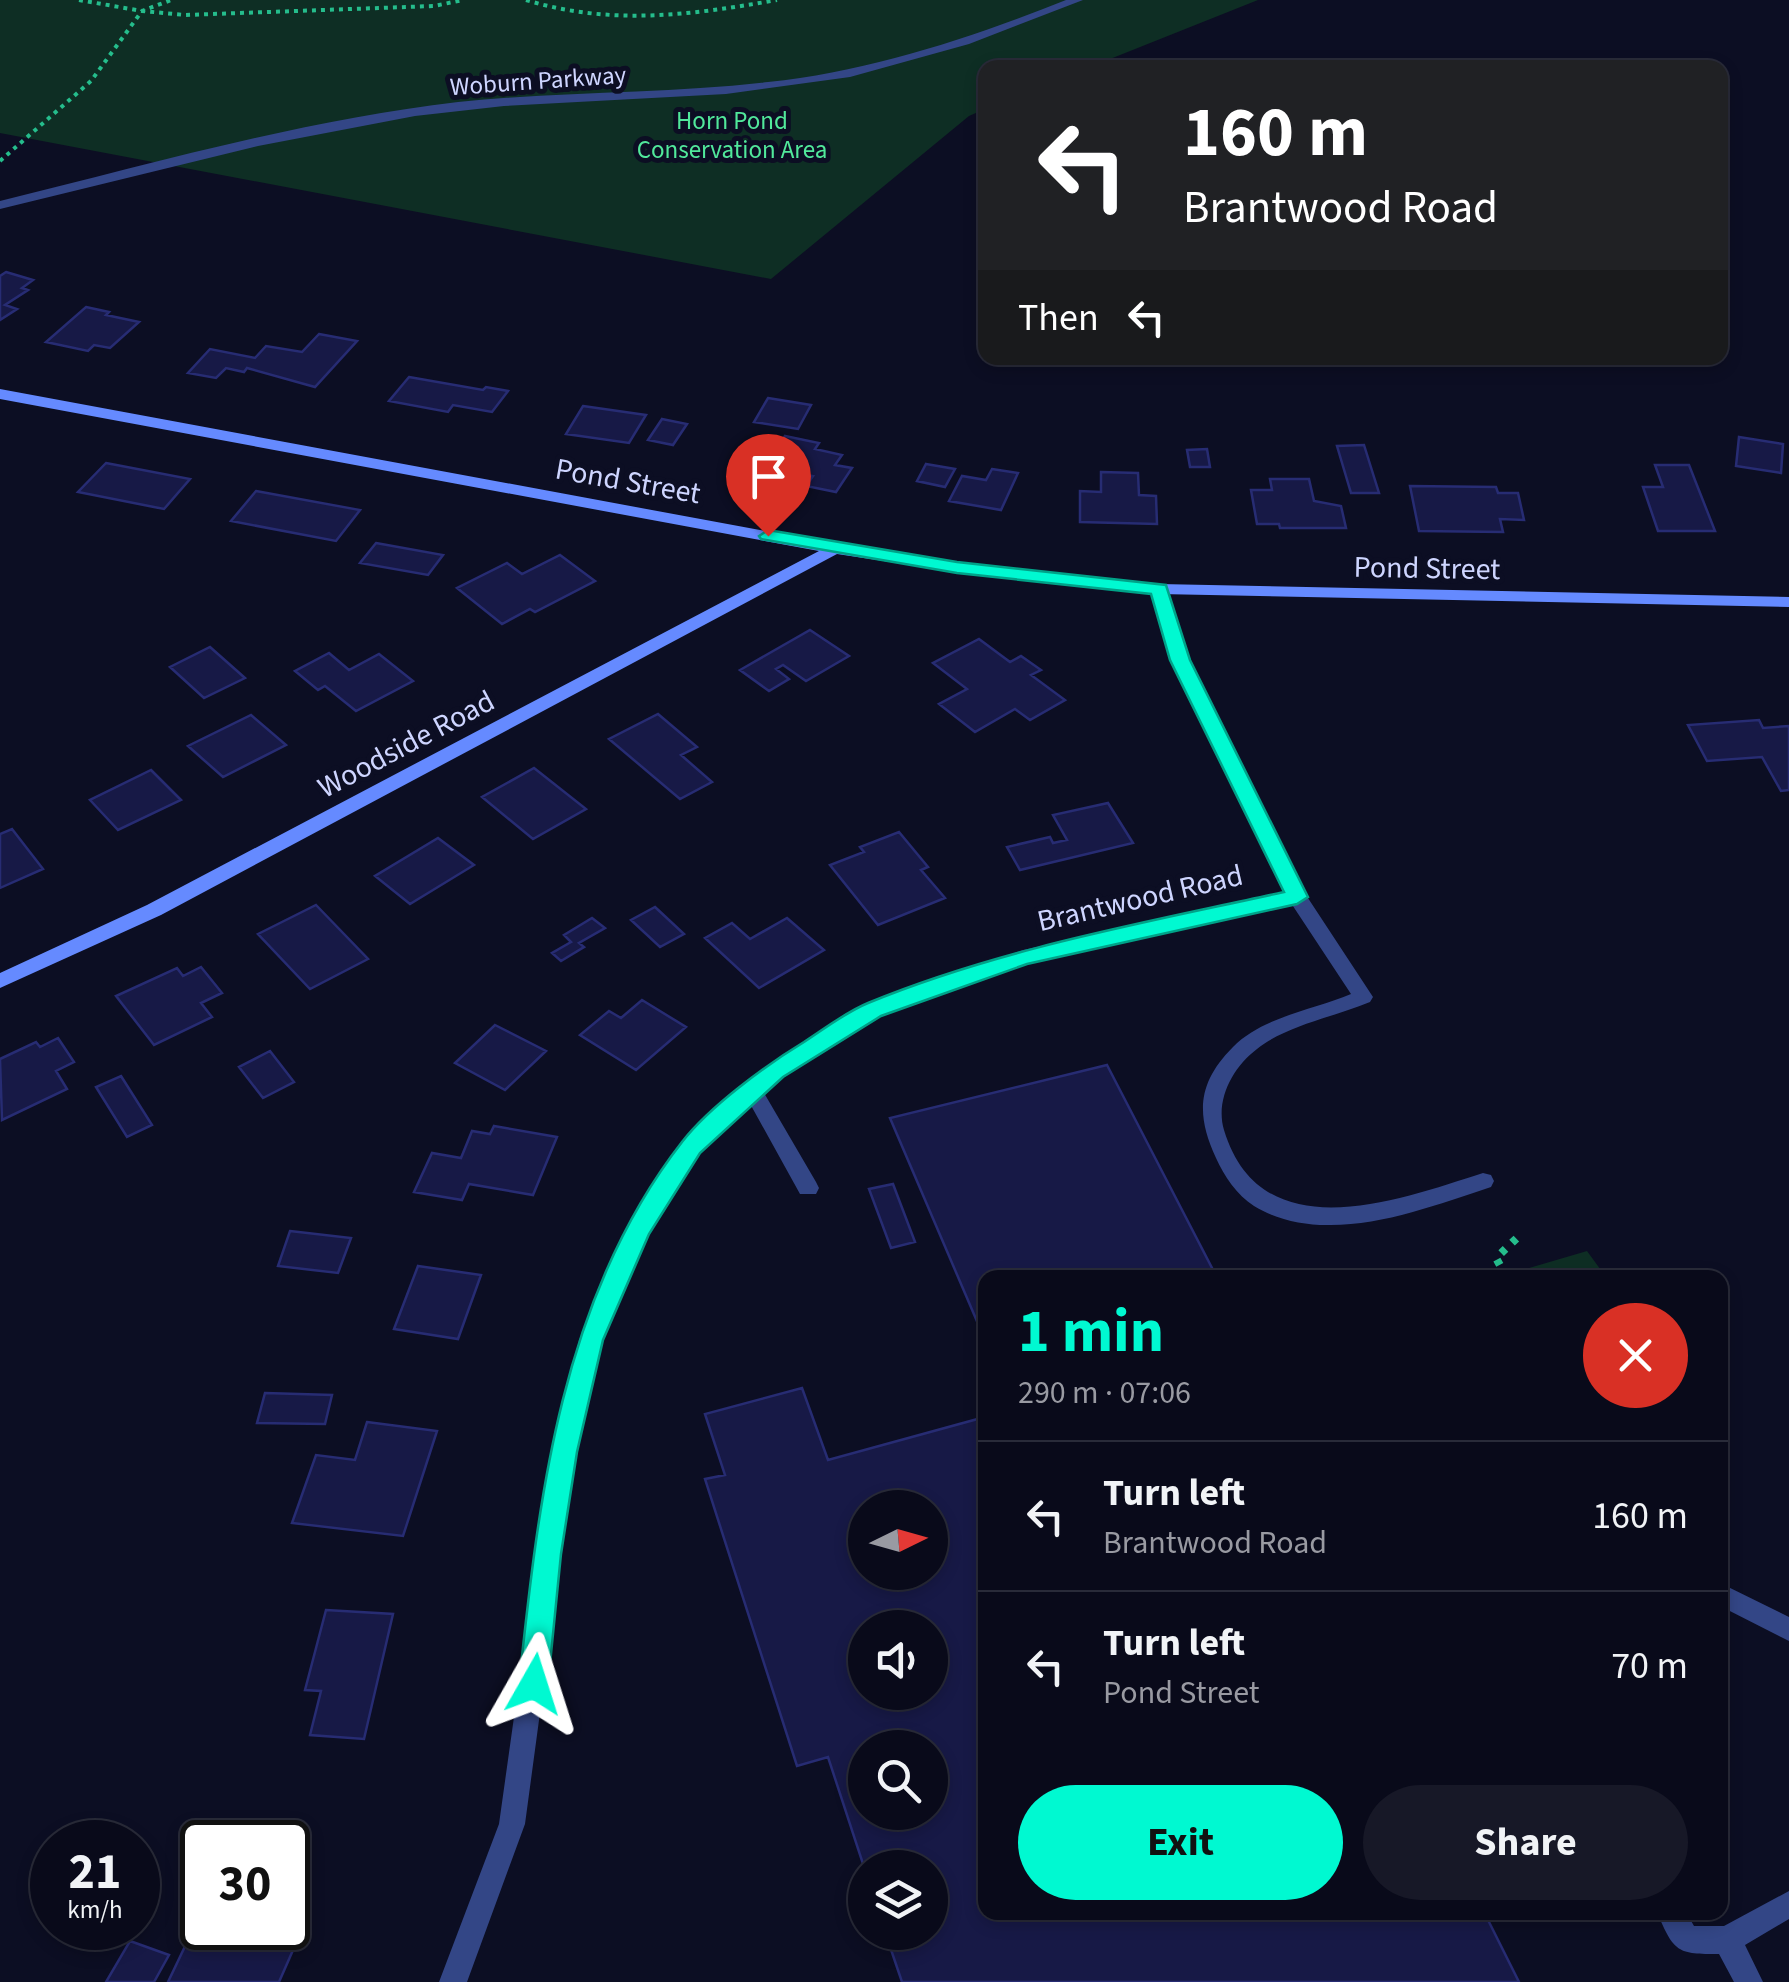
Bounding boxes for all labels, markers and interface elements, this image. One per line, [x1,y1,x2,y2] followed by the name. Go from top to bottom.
[449,57,628,105] street label: Woburn Parkway
[1183,83,1368,183] text: 160 m
[1018,100,1148,230] icon: left
[637,103,827,168] park label: Horn Pond Conservation Area
[1183,176,1498,240] text: Brantwood Road
[1119,290,1174,345] icon: left
[1018,291,1099,345] text: Then
[726,434,811,537] pin
[552,448,704,515] street label: Pond Street
[741,449,796,504] icon: arrive
[1353,546,1501,591] street label: Pond Street
[310,680,502,809] street label: Woodside Road
[1033,854,1247,943] street label: Brantwood Road
[1018,1290,1164,1375] text: 1 min
[1583,1303,1688,1408] button: close
[1018,1370,1191,1416] text: 290 m · 07:06
[1103,1466,1245,1520] text: Turn left
[1018,1489,1073,1544] icon: left
[1592,1489,1688,1543] text: 160 m
[848,1490,948,1590] north arrow
[848,1490,948,1950] map controls
[1103,1520,1327,1566] text: Brantwood Road
[848,1610,948,1710] button: sound
[1103,1616,1245,1670] text: Turn left
[482,1632,586,1736] position arrow
[1018,1639,1073,1694] icon: left
[1611,1639,1688,1693] text: 70 m
[1103,1670,1260,1716] text: Pond Street
[848,1730,948,1830] button: search
[1018,1785,1343,1900] button: Exit
[1363,1785,1688,1900] button: Share
[180,1820,310,1950] speed limit sign: 30
[69,1837,121,1908] text: 21
[848,1850,948,1950] button: layers
[67,1892,123,1928] text: km/h

